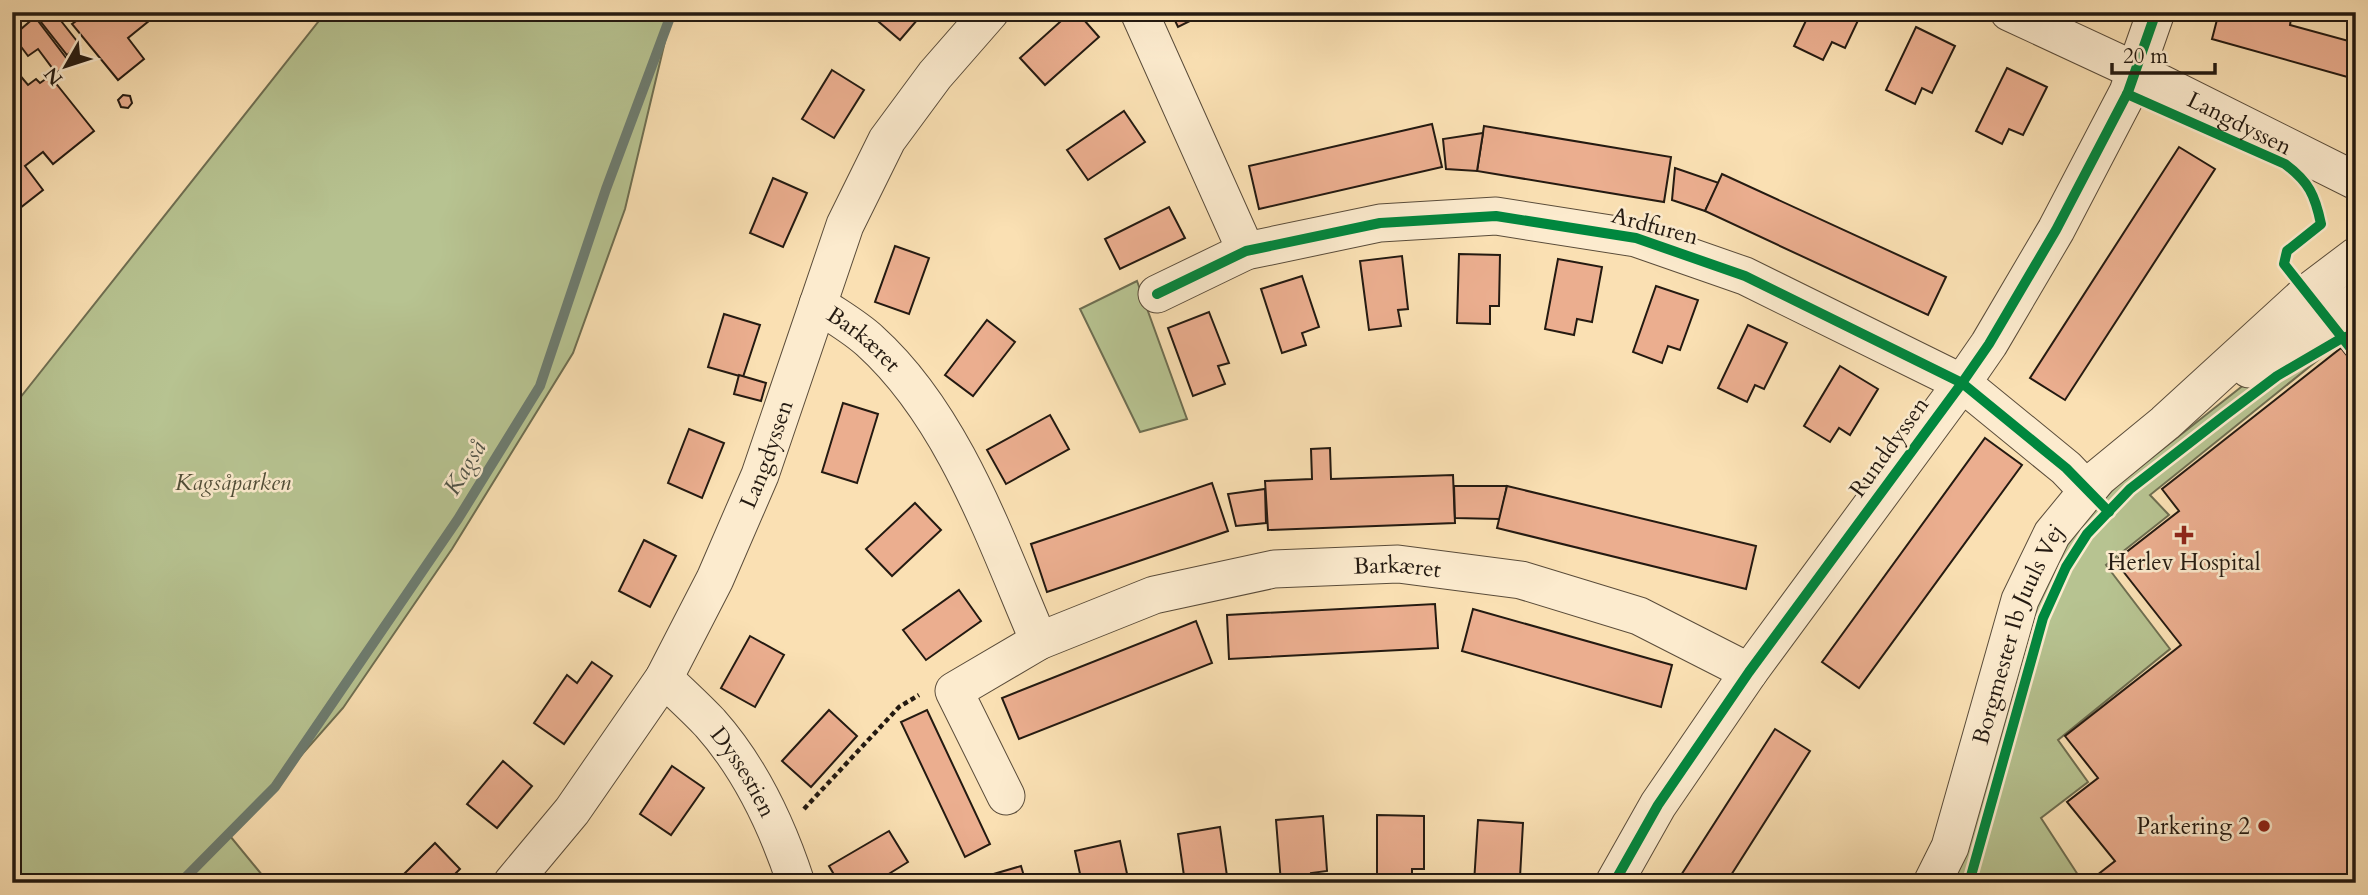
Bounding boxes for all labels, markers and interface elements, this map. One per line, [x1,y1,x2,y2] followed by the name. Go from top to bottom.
[32,32,102,102] north arrow
[2112,32,2216,76] scale bar
[2123,42,2168,71] text: 20 m
[38,61,69,91] text: N
[2182,84,2297,162] street label: Langdyssen
[1608,200,1702,252] street label: Ardfuren
[821,299,908,378] street label: Barkæret
[1842,390,1936,504] street label: Runddyssen
[732,396,800,513] street label: Langdyssen
[436,434,494,501] water label: Kagså
[175,467,292,498] park label: Kagsåparken
[1964,517,2070,748] street label: Borgmester Ib Juuls Vej
[2174,525,2194,545] marker: Herlev Hospital
[2107,547,2261,578] place label: Herlev Hospital
[1353,548,1443,585] street label: Barkæret
[704,720,784,822] street label: Dyssestien
[2137,811,2250,842] place label: Parkering 2
[2256,818,2272,834] marker: Parkering 2

